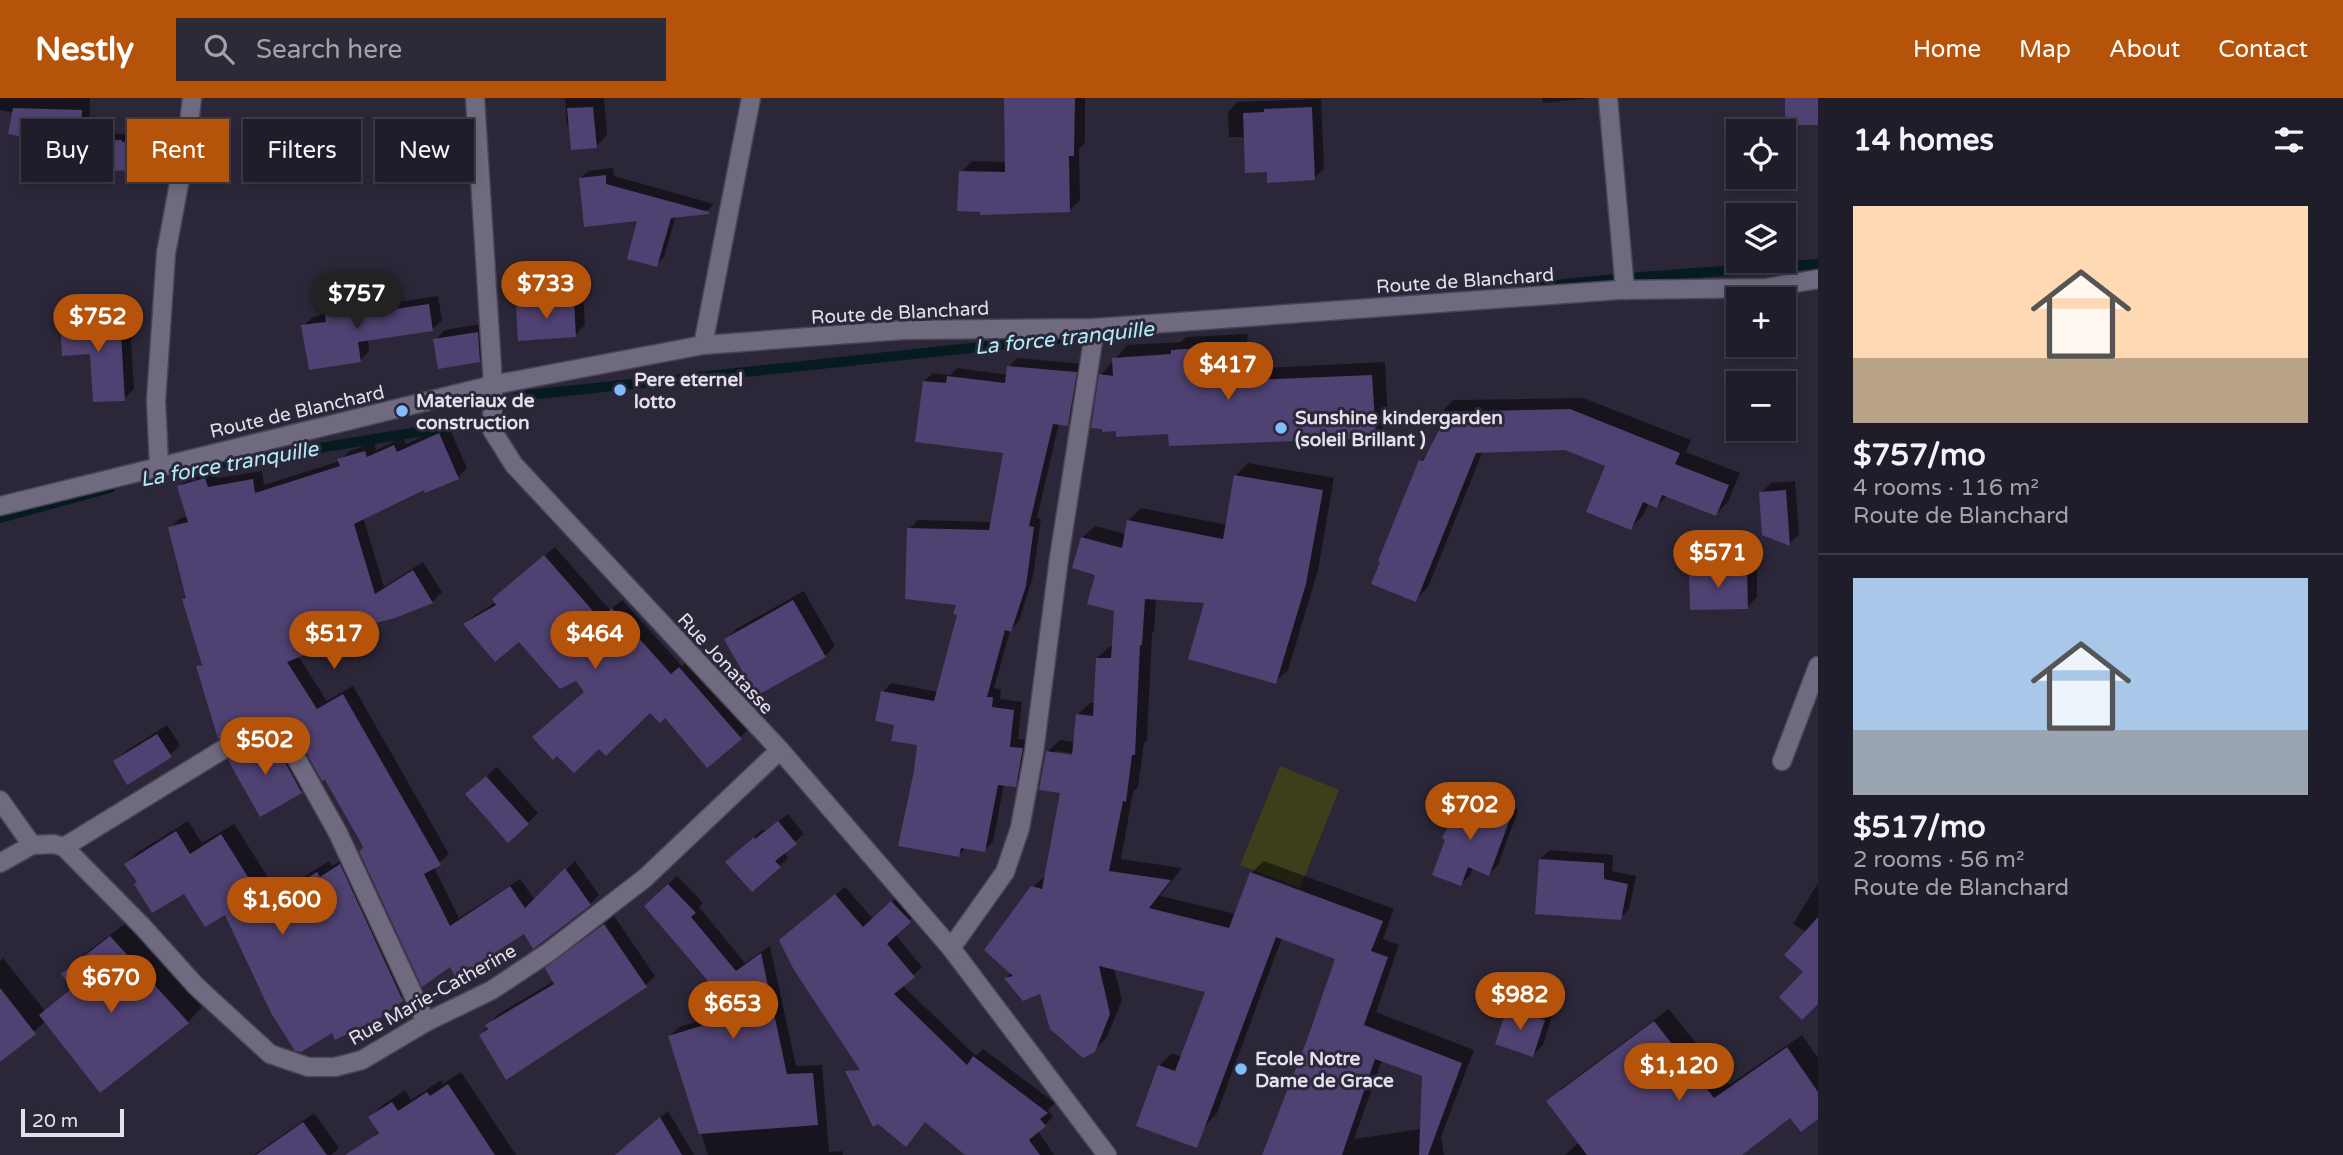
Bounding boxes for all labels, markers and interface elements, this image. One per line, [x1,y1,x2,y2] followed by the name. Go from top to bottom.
[176,18,666,81] search box
[35,30,134,69] text: Nestly
[200,30,238,68] icon: search
[256,34,402,65] text: Search here
[1913,35,1981,64] text: Home
[2019,35,2071,64] text: Map
[2109,35,2180,64] text: About
[2218,35,2308,64] text: Contact
[21,119,113,182] chip: Buy
[127,119,229,182] chip: Rent
[243,119,361,182] chip: Filters
[375,119,474,182] chip: New
[1726,119,1796,441] map controls
[1726,119,1796,189] button: locate
[2270,121,2308,159] icon: filters
[1853,122,1994,159] text: 14 homes
[1726,203,1796,273] button: layers
[2018,251,2144,377] icon: home
[505,262,587,321] pin: $733
[1375,264,1555,298] street label: Route de Blanchard
[517,270,575,298] text: $733
[316,272,398,331] pin: $757
[328,280,386,308] text: $757
[1726,287,1796,357] button: +
[57,294,139,354] pin: $752
[810,297,990,329] street label: Route de Blanchard
[69,303,127,331] text: $752
[973,317,1156,360] water label: La force tranquille
[1187,342,1269,402] pin: $417
[1199,351,1257,379] text: $417
[634,369,743,413] place label: Pere eternel lotto
[1726,371,1796,441] button: −
[208,381,387,443] street label: Route de Blanchard
[612,382,628,398] marker: Pere eternel lotto
[416,390,535,434] place label: Materiaux de construction
[394,403,410,419] marker: Materiaux de construction
[1295,407,1503,451] place label: Sunshine kindergarden (soleil Brillant )
[1273,420,1289,436] marker: Sunshine kindergarden (soleil Brillant )
[138,436,321,492] water label: La force tranquille
[1853,437,1986,474] text: $757/mo
[1853,474,2039,502] text: 4 rooms · 116 m²
[1853,502,2069,530] text: Route de Blanchard
[1677,531,1759,590] pin: $571
[1689,539,1747,567] text: $571
[673,609,778,719] street label: Rue Jonatasse
[293,612,375,671] pin: $517
[554,612,636,671] pin: $464
[305,620,363,648] text: $517
[566,620,624,648] text: $464
[2018,623,2144,749] icon: home
[224,718,306,777] pin: $502
[236,726,294,754] text: $502
[1429,782,1511,842] pin: $702
[1441,791,1499,819] text: $702
[1853,809,1986,846] text: $517/mo
[1853,846,2024,874] text: 2 rooms · 56 m²
[1853,874,2069,902] text: Route de Blanchard
[225,878,339,937] pin: $1,600
[243,886,321,914] text: $1,600
[345,940,520,1050] street label: Rue Marie-Catherine
[70,956,152,1015] pin: $670
[82,964,140,992] text: $670
[1479,972,1561,1032] pin: $982
[1491,981,1549,1009] text: $982
[692,982,774,1041] pin: $653
[704,990,762,1018] text: $653
[1622,1044,1736,1103] pin: $1,120
[1255,1048,1394,1092] place label: Ecole Notre Dame de Grace
[1640,1052,1718,1080] text: $1,120
[1233,1061,1249,1077] marker: Ecole Notre Dame de Grace
[21,1106,124,1138] scale bar
[32,1110,78,1132] text: 20 m

